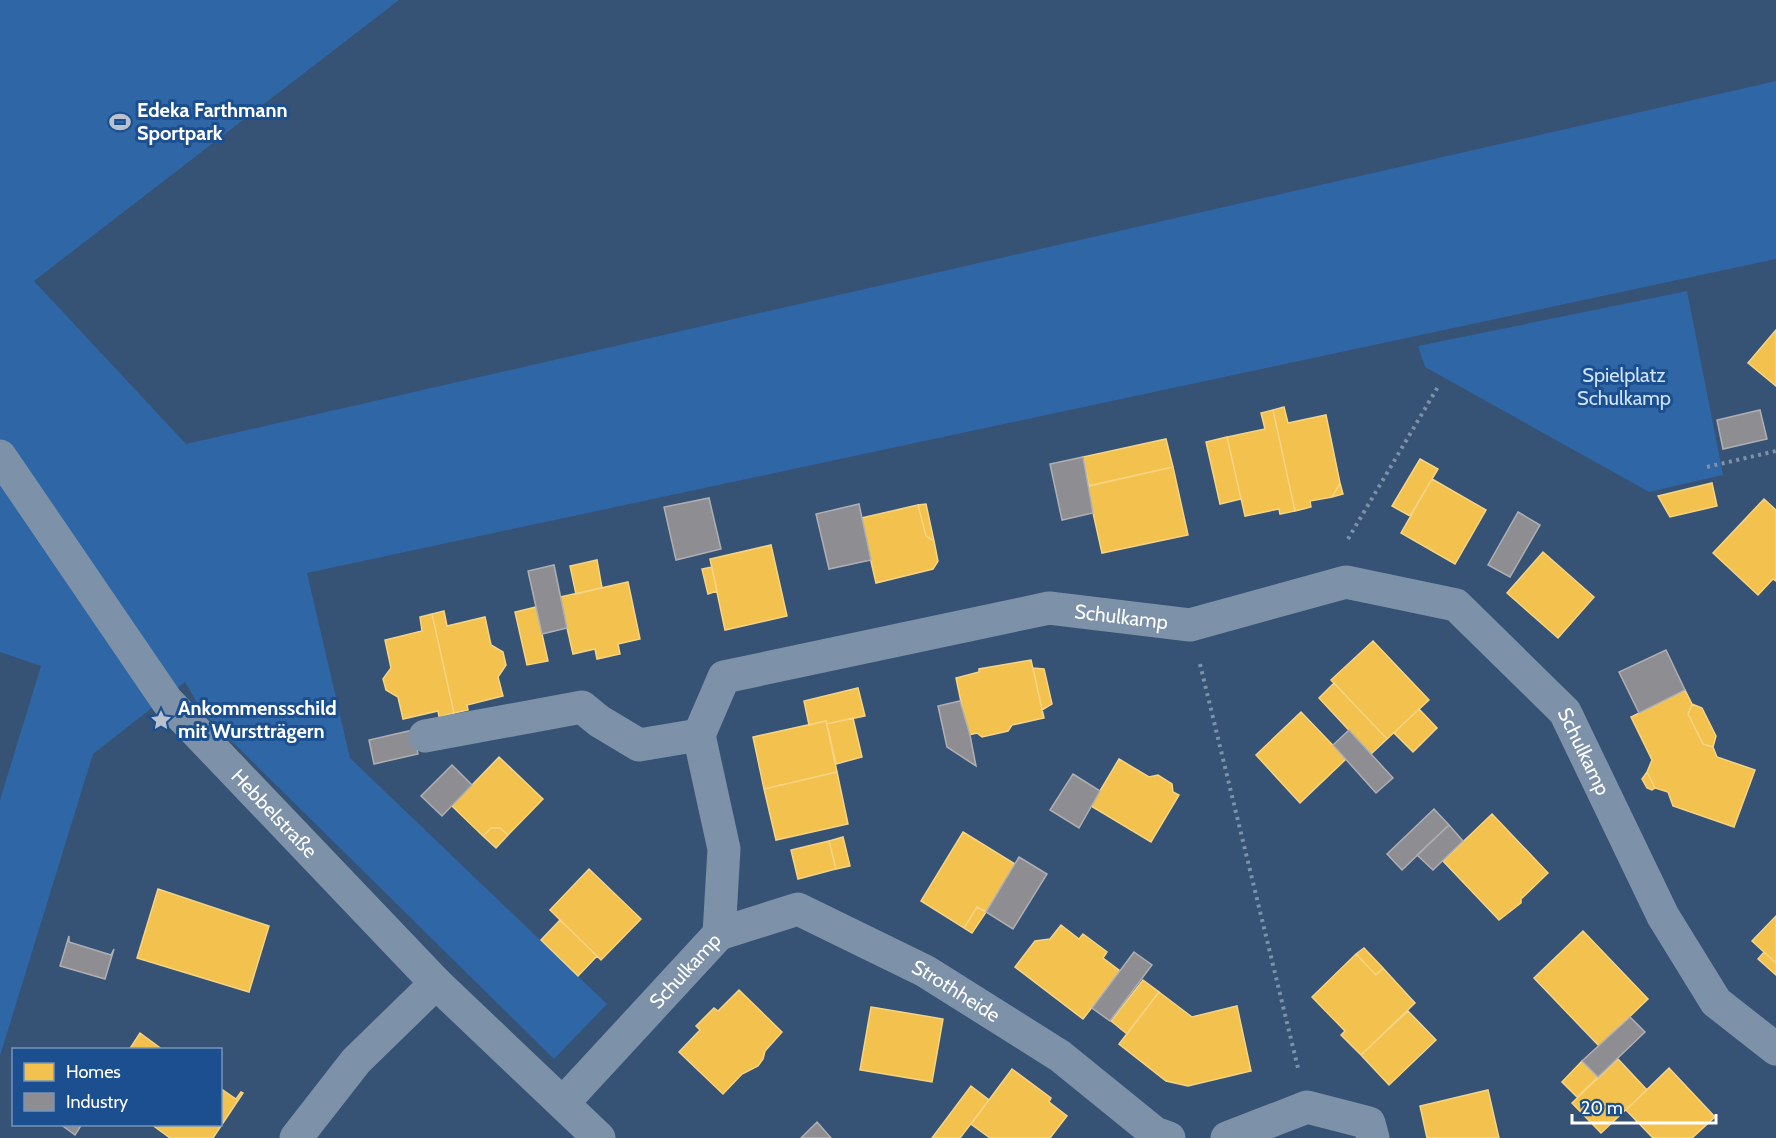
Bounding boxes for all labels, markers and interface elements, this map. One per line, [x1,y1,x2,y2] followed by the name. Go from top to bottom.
[137,98,288,145] place label: Edeka Farthmann Sportpark
[108,110,132,134] sports icon: Edeka Farthmann Sportpark
[1577,363,1671,410] park label: Spielplatz Schulkamp
[1073,599,1169,634] street label: Schulkamp
[178,696,337,743] place label: Ankommensschild mit Wurstträgern
[1553,704,1615,799] street label: Schulkamp
[149,708,173,732] place icon: Ankommensschild mit Wurstträgern
[226,764,322,863] street label: Hebbelstraße
[644,928,726,1013] street label: Schulkamp
[908,955,1005,1027] street label: Strothheide
[12,1048,222,1126] legend
[66,1061,121,1083] text: Homes
[1572,1087,1716,1125] scale bar
[66,1091,128,1113] text: Industry
[1581,1097,1623,1119] text: 20 m

